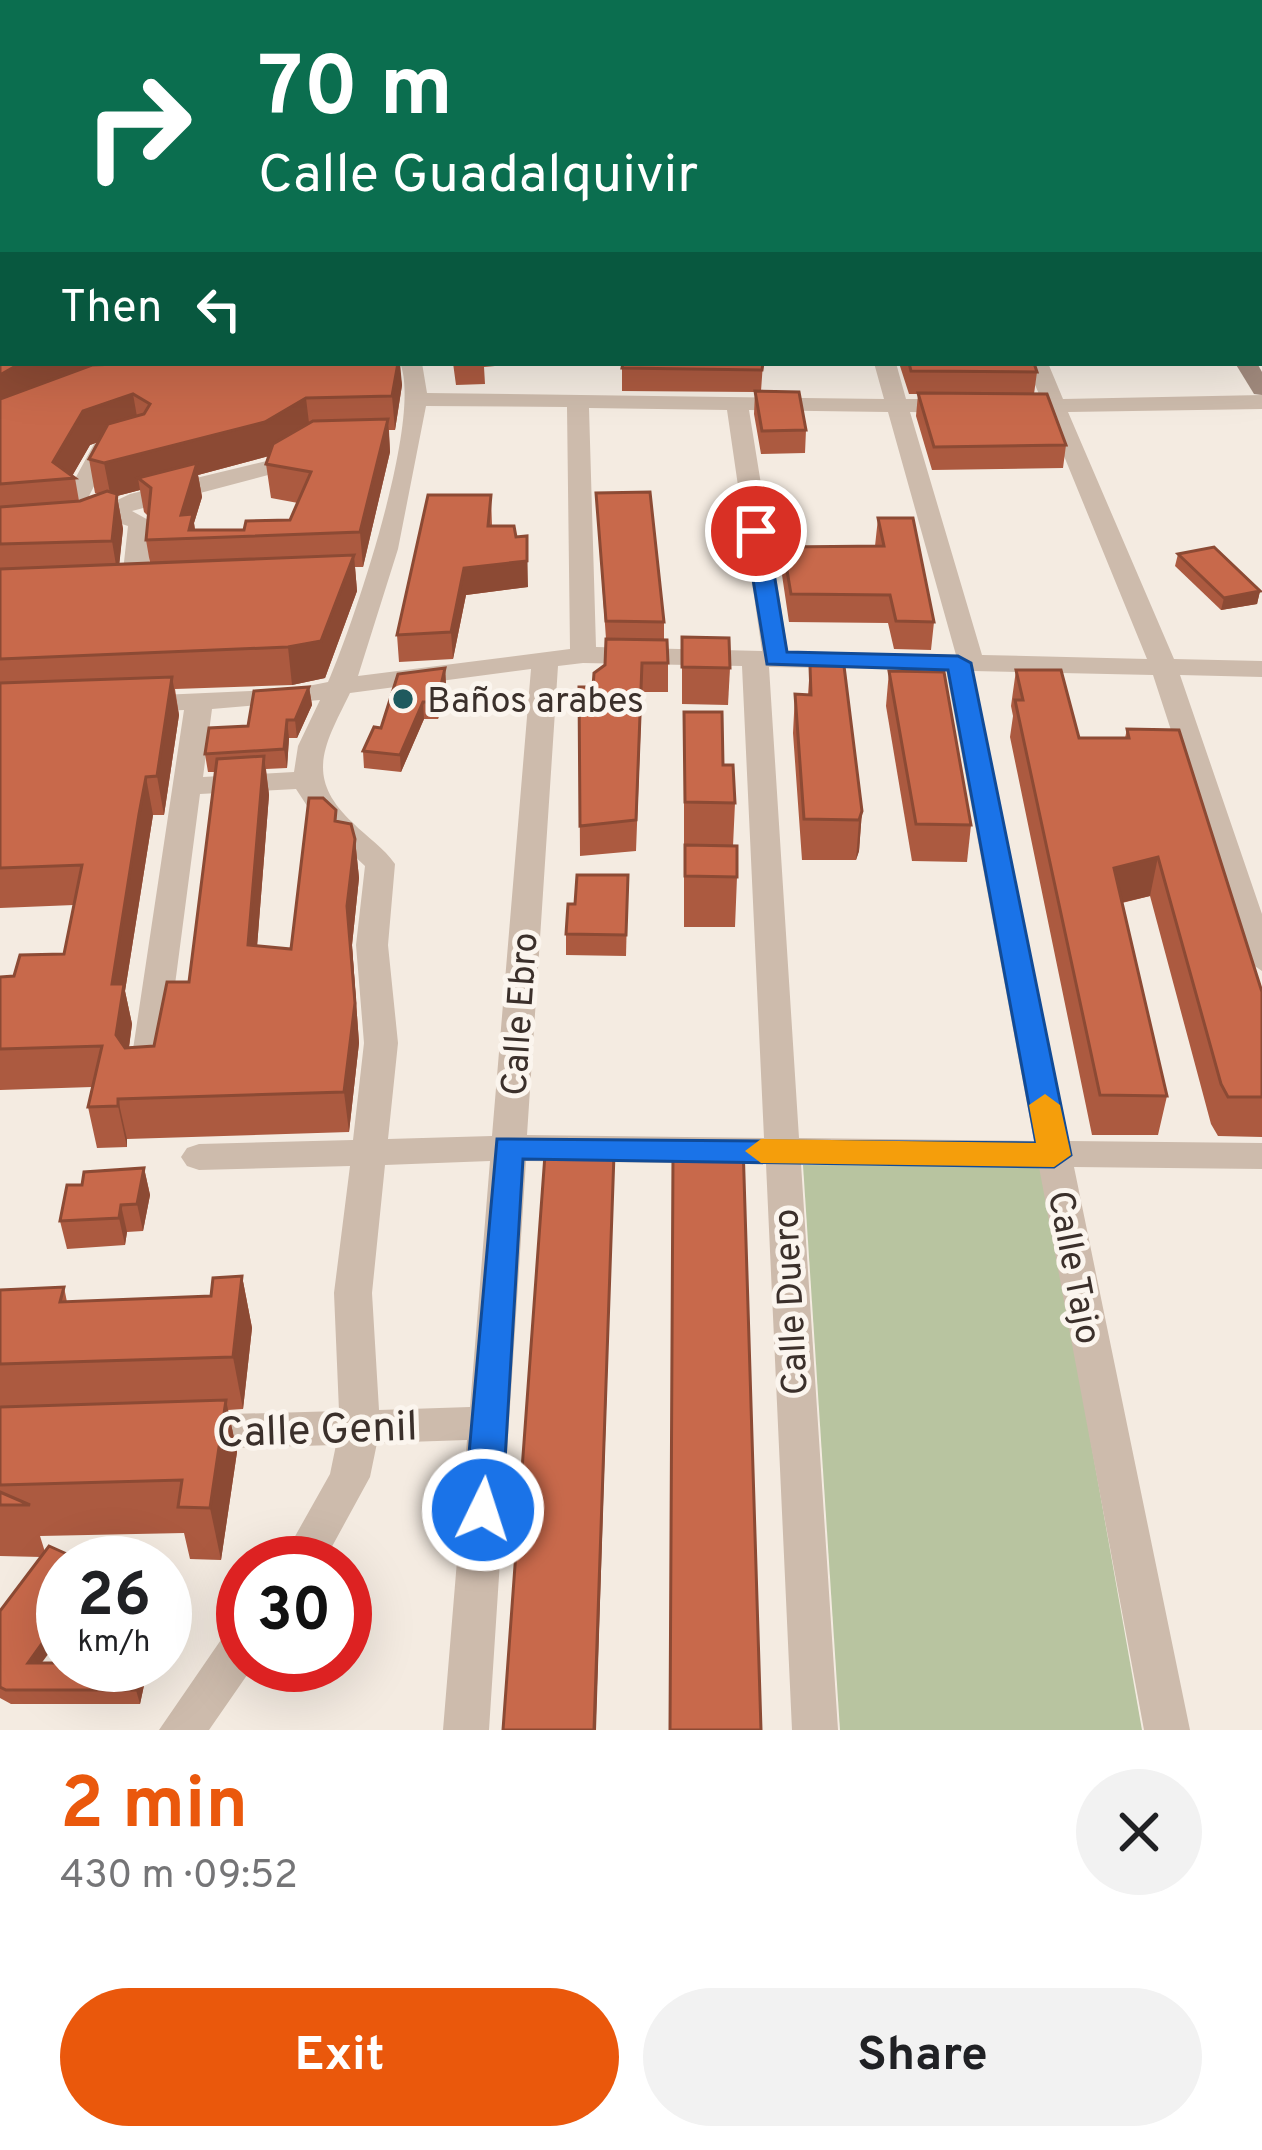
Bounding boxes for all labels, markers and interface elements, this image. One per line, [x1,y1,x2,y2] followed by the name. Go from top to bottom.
[258,39,453,145] text: 70 m
[60,48,216,204] icon: right
[258,143,698,212] text: Calle Guadalquivir
[186,276,252,342] icon: left
[60,281,162,338] text: Then
[705,480,807,582] pin
[723,498,789,564] icon: arrive
[427,680,644,726] place label: Baños arabes
[390,686,416,712] marker: Baños arabes
[493,931,551,1098] street label: Calle Ebro
[1035,1187,1109,1348] street label: Calle Tajo
[765,1207,821,1396] street label: Calle Duero
[216,1403,419,1462] street label: Calle Genil
[420,1447,546,1573] position arrow
[216,1536,372,1692] speed limit sign: 30
[77,1561,151,1637] text: 26
[78,1625,150,1662] text: km/h
[60,1762,248,1854] text: 2 min
[1076,1769,1202,1895] button: close
[60,1853,298,1902] text: 430 m · 09:52
[60,1988,619,2126] button: Exit
[643,1988,1202,2126] button: Share

